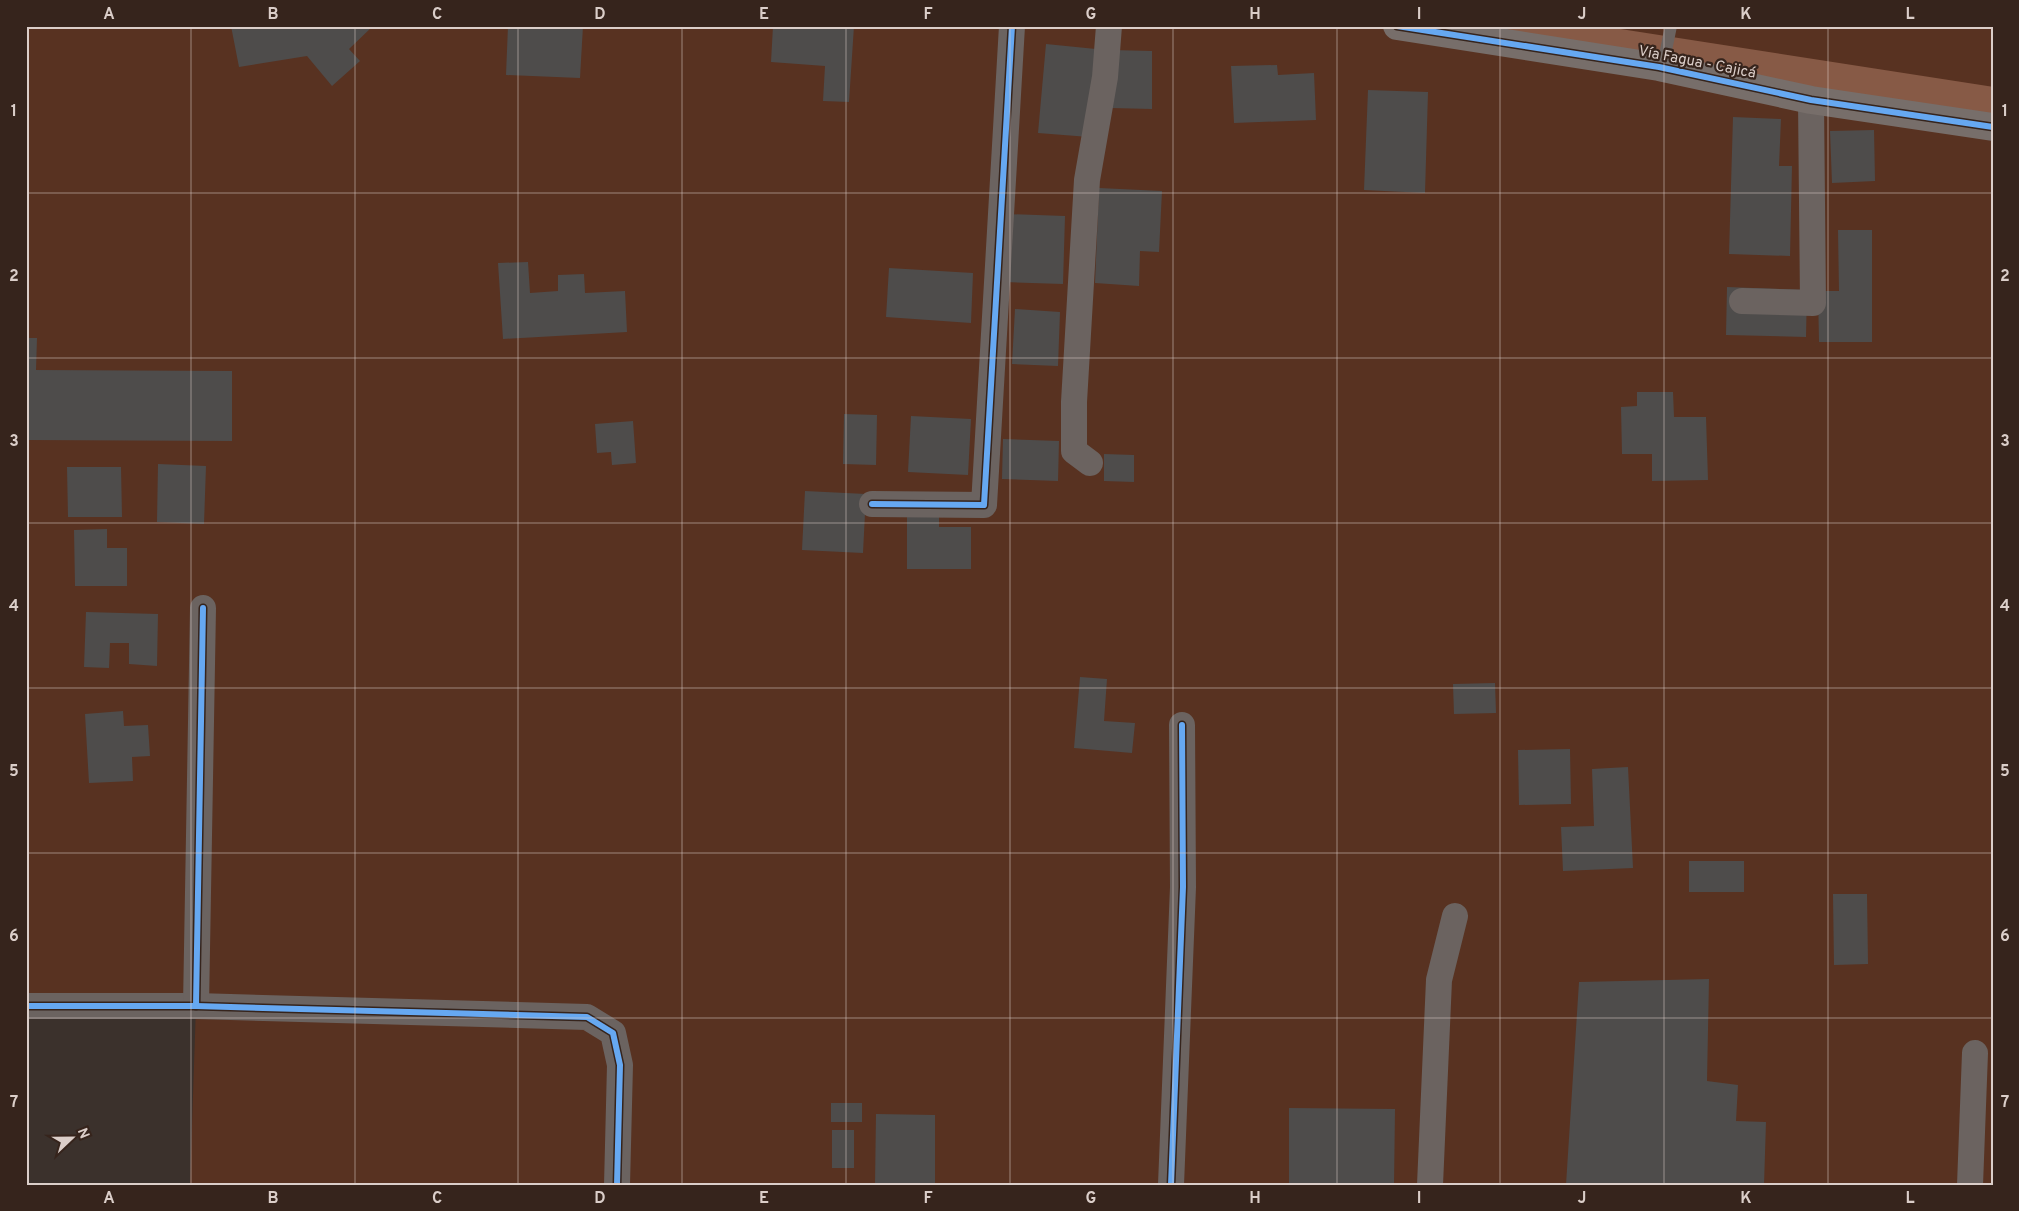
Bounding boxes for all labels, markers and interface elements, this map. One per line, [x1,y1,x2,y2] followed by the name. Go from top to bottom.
[103,5,115,25] text: A
[267,5,279,25] text: B
[432,5,442,25] text: C
[594,5,606,25] text: D
[759,5,769,25] text: E
[923,5,933,25] text: F
[1086,5,1096,25] text: G
[1249,5,1261,25] text: H
[1417,5,1421,25] text: I
[1578,5,1586,25] text: J
[1740,5,1752,25] text: K
[1905,5,1915,25] text: L
[1637,42,1757,84] street label: Vía Fagua - Cajicá
[11,102,17,122] text: 1
[2002,102,2008,122] text: 1
[9,267,19,287] text: 2
[2000,267,2010,287] text: 2
[9,432,19,452] text: 3
[2000,432,2010,452] text: 3
[9,597,19,617] text: 4
[2000,597,2010,617] text: 4
[9,762,19,782] text: 5
[2000,762,2010,782] text: 5
[9,927,19,947] text: 6
[2000,927,2010,947] text: 6
[10,1093,18,1113] text: 7
[2001,1093,2009,1113] text: 7
[48,1114,98,1164] north arrow
[73,1126,92,1142] text: N
[103,1189,115,1209] text: A
[267,1189,279,1209] text: B
[432,1189,442,1209] text: C
[594,1189,606,1209] text: D
[759,1189,769,1209] text: E
[923,1189,933,1209] text: F
[1086,1189,1096,1209] text: G
[1249,1189,1261,1209] text: H
[1417,1189,1421,1209] text: I
[1578,1189,1586,1209] text: J
[1740,1189,1752,1209] text: K
[1905,1189,1915,1209] text: L

